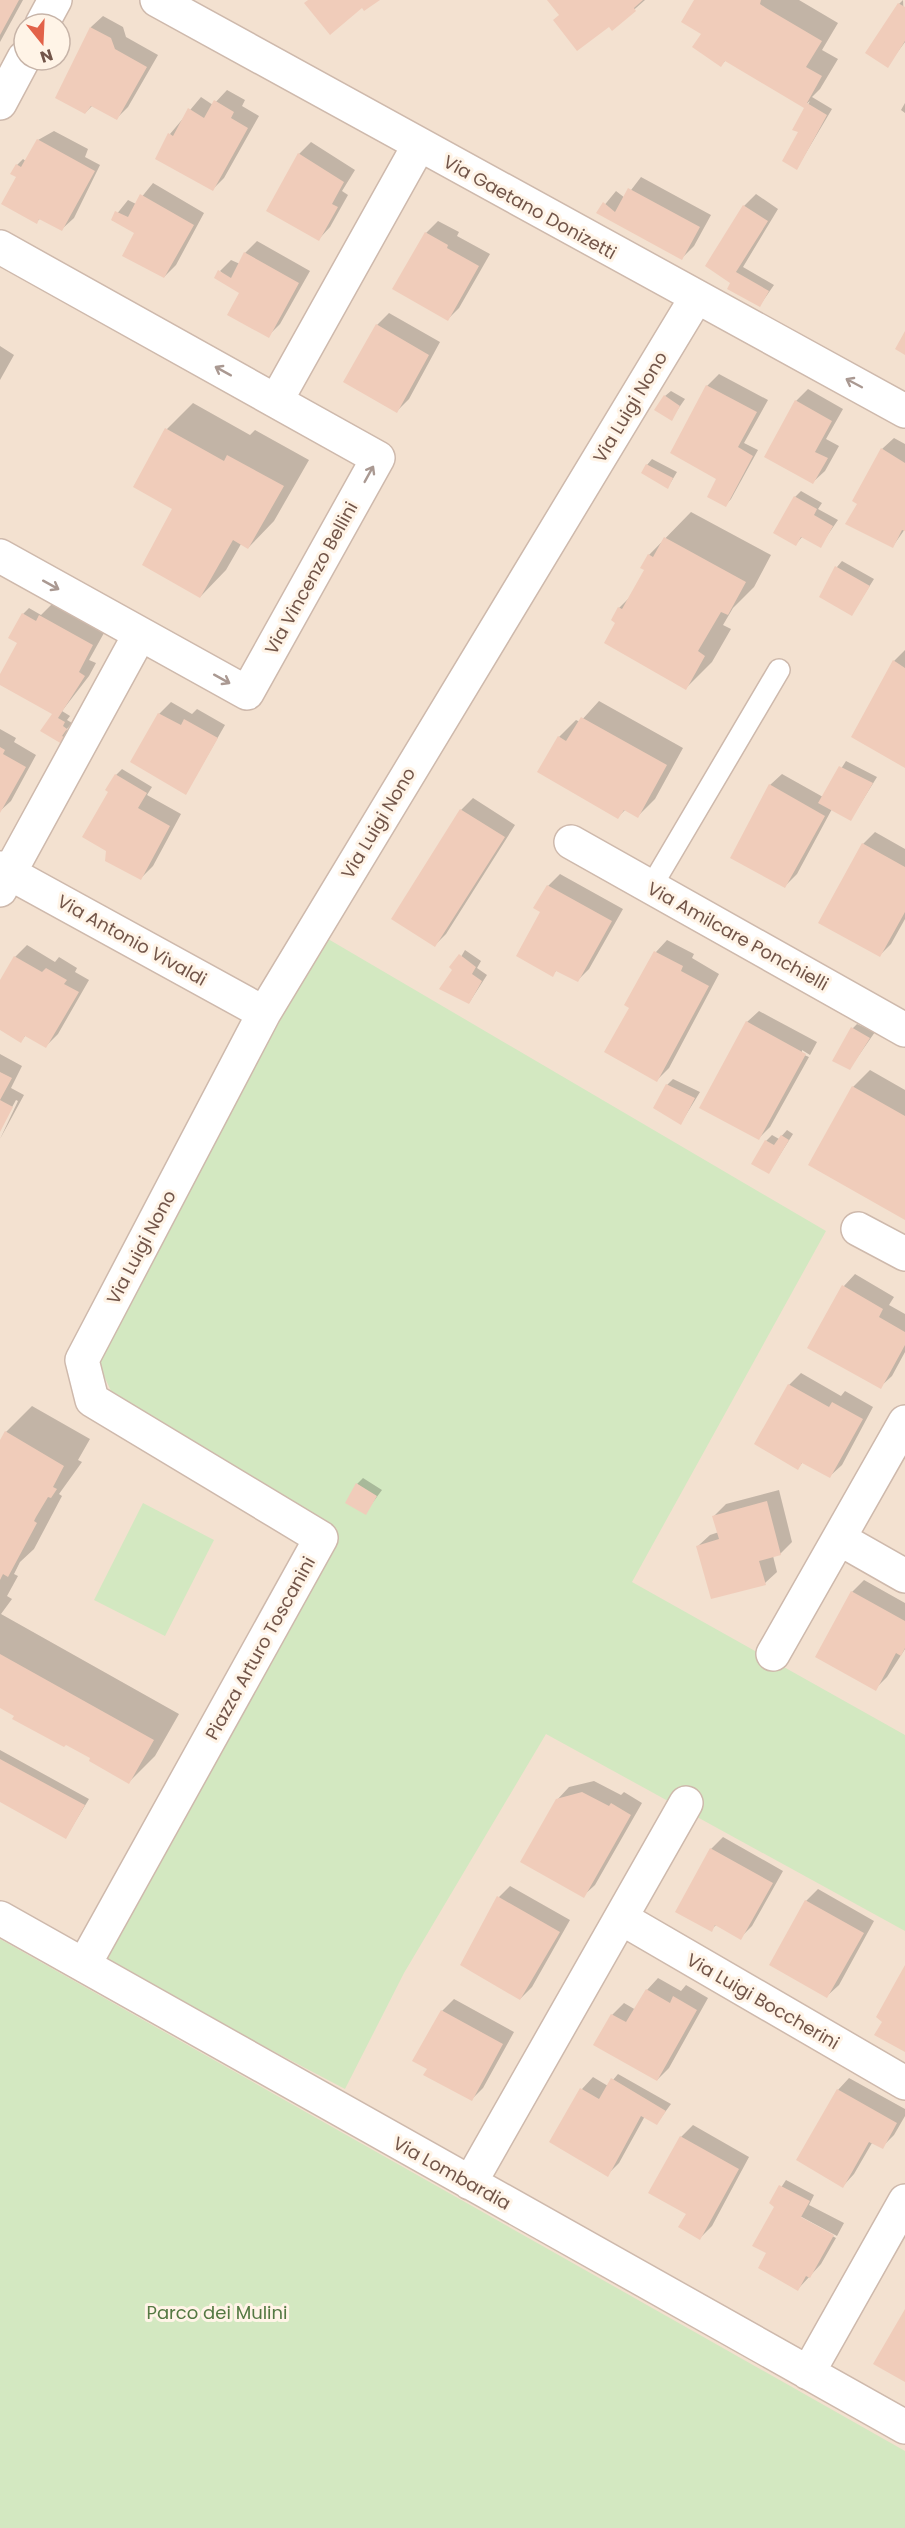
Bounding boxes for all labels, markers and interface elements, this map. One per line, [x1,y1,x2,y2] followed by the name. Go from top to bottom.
[12,12,72,72] north arrow
[37,43,56,69] text: N
[439,149,621,265] street label: Via Gaetano Donizetti
[587,347,673,467] street label: Via Luigi Nono
[215,365,232,377] one-way arrow
[845,377,863,388] one-way arrow
[363,466,375,483] one-way arrow
[259,497,363,659] street label: Via Vincenzo Bellini
[42,579,59,591] one-way arrow
[213,673,230,685] one-way arrow
[335,763,421,883] street label: Via Luigi Nono
[643,876,833,996] street label: Via Amilcare Ponchielli
[53,888,211,992] street label: Via Antonio Vivaldi
[100,1186,182,1308] street label: Via Luigi Nono
[199,1552,321,1744] street label: Piazza Arturo Toscanini
[682,1947,844,2055] street label: Via Luigi Boccherini
[389,2130,515,2216] street label: Via Lombardia
[147,2300,287,2325] park label: Parco dei Mulini

